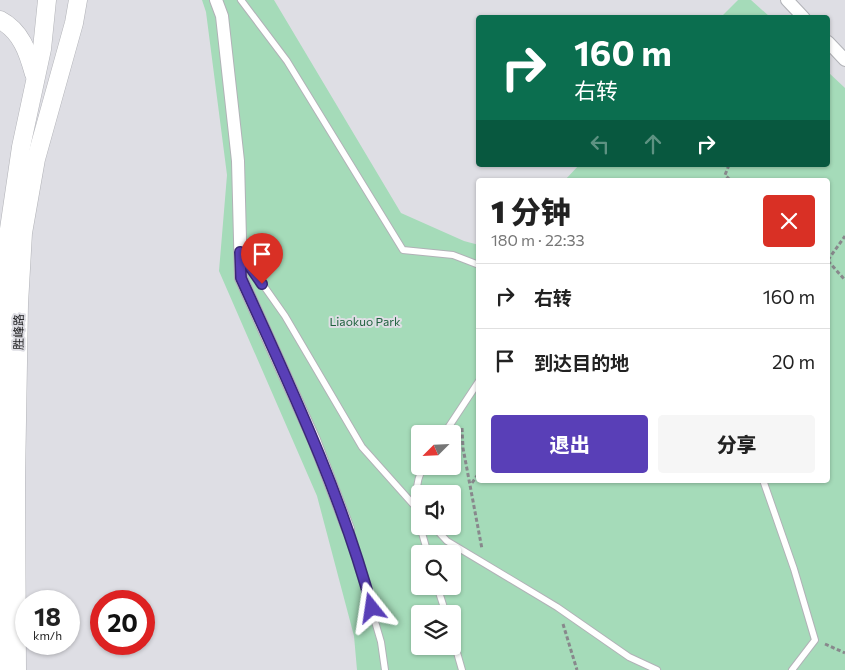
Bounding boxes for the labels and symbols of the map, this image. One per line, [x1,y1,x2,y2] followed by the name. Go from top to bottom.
[241,233,283,284] pin
[11,314,25,350] street label: 胜峰路
[329,314,401,328] park label: Liaokuo Park
[411,425,461,475] north arrow
[345,581,397,633] position arrow
[90,590,155,655] speed limit sign: 20

